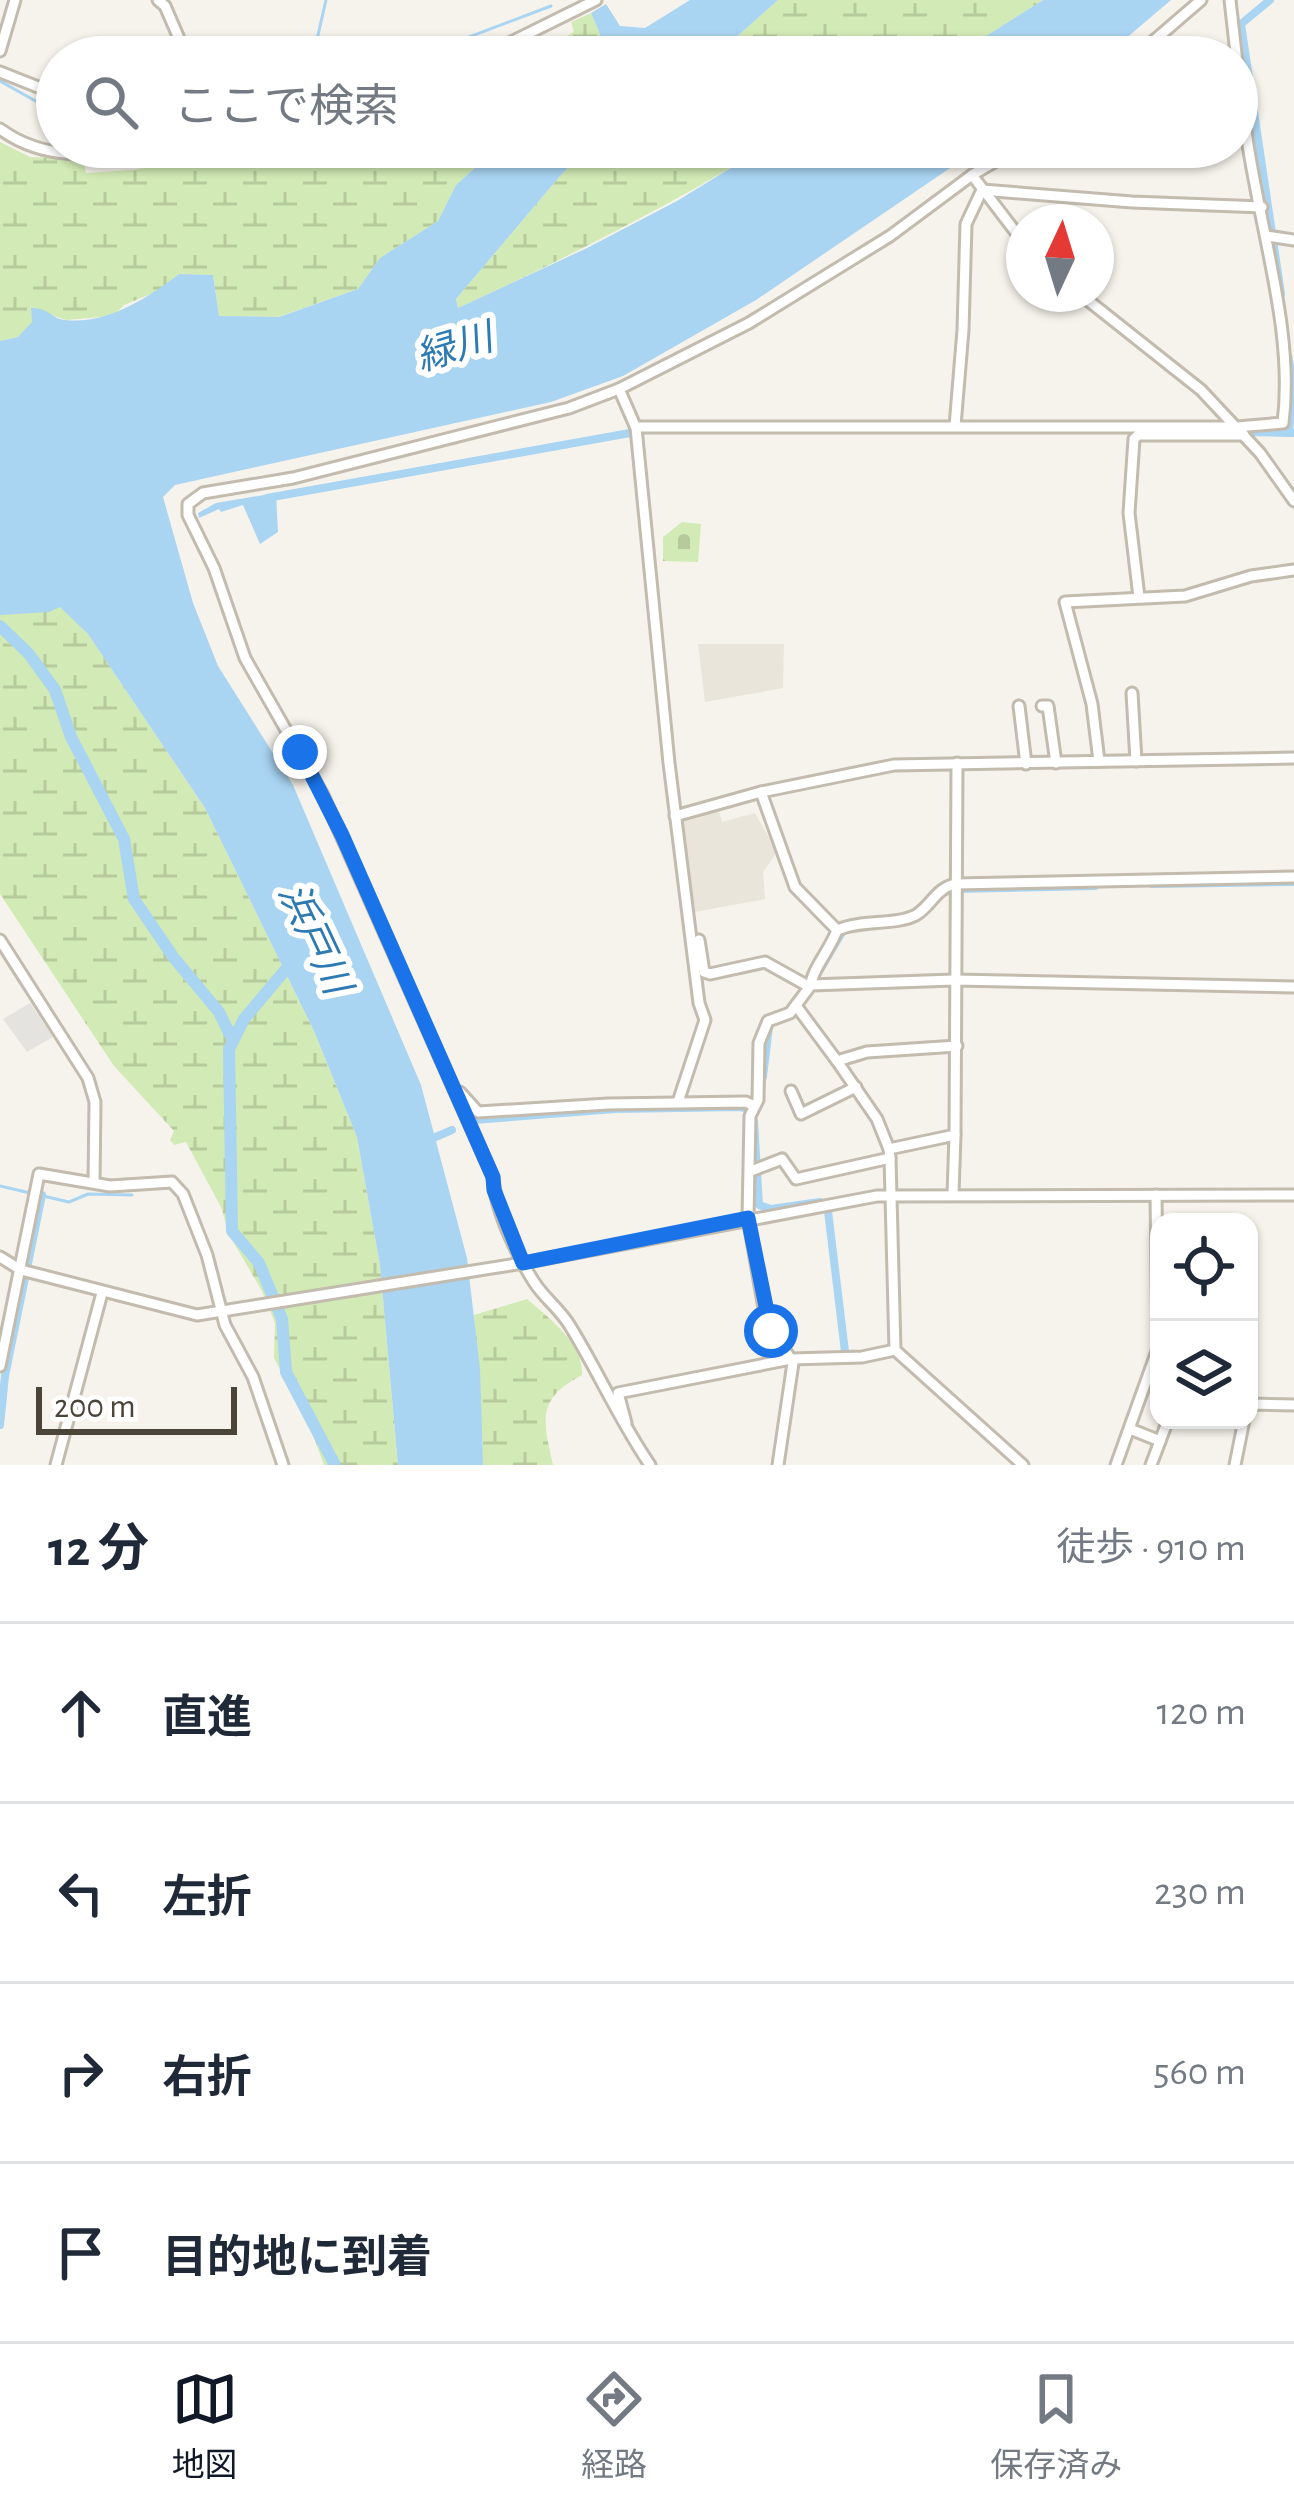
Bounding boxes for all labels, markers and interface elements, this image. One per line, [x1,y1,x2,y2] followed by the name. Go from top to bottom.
[36,36,1258,168] search box
[78,69,144,135] icon: search
[174,85,399,130] text: ここで検索
[1006,204,1114,312] north arrow
[411,315,502,378] water label: 緑川
[273,725,327,779] route end
[271,877,360,1004] water label: 浜戸川
[1150,1213,1258,1429] map controls
[1150,1213,1258,1321] button: locate
[744,1304,798,1358] route start
[1150,1321,1258,1429] button: layers
[36,1381,237,1434] scale bar
[54,1391,136,1424] text: 200 m
[48,1524,149,1575] text: 12 分
[1056,1529,1246,1568] text: 徒歩 · 910 m
[48,1680,114,1746] icon: ahead
[1157,1693,1246,1732] text: 120 m
[162,1696,252,1741] text: 直進
[48,1860,114,1926] icon: left
[1154,1873,1246,1912] text: 230 m
[162,1876,252,1921] text: 左折
[48,2040,114,2106] icon: right
[1153,2053,1246,2092] text: 560 m
[162,2056,252,2101] text: 右折
[48,2220,114,2286] icon: arrive
[162,2236,432,2281] text: 目的地に到着
[172,2366,238,2487] tab: 地図
[581,2366,647,2487] tab: 経路
[990,2366,1122,2487] tab: 保存済み

